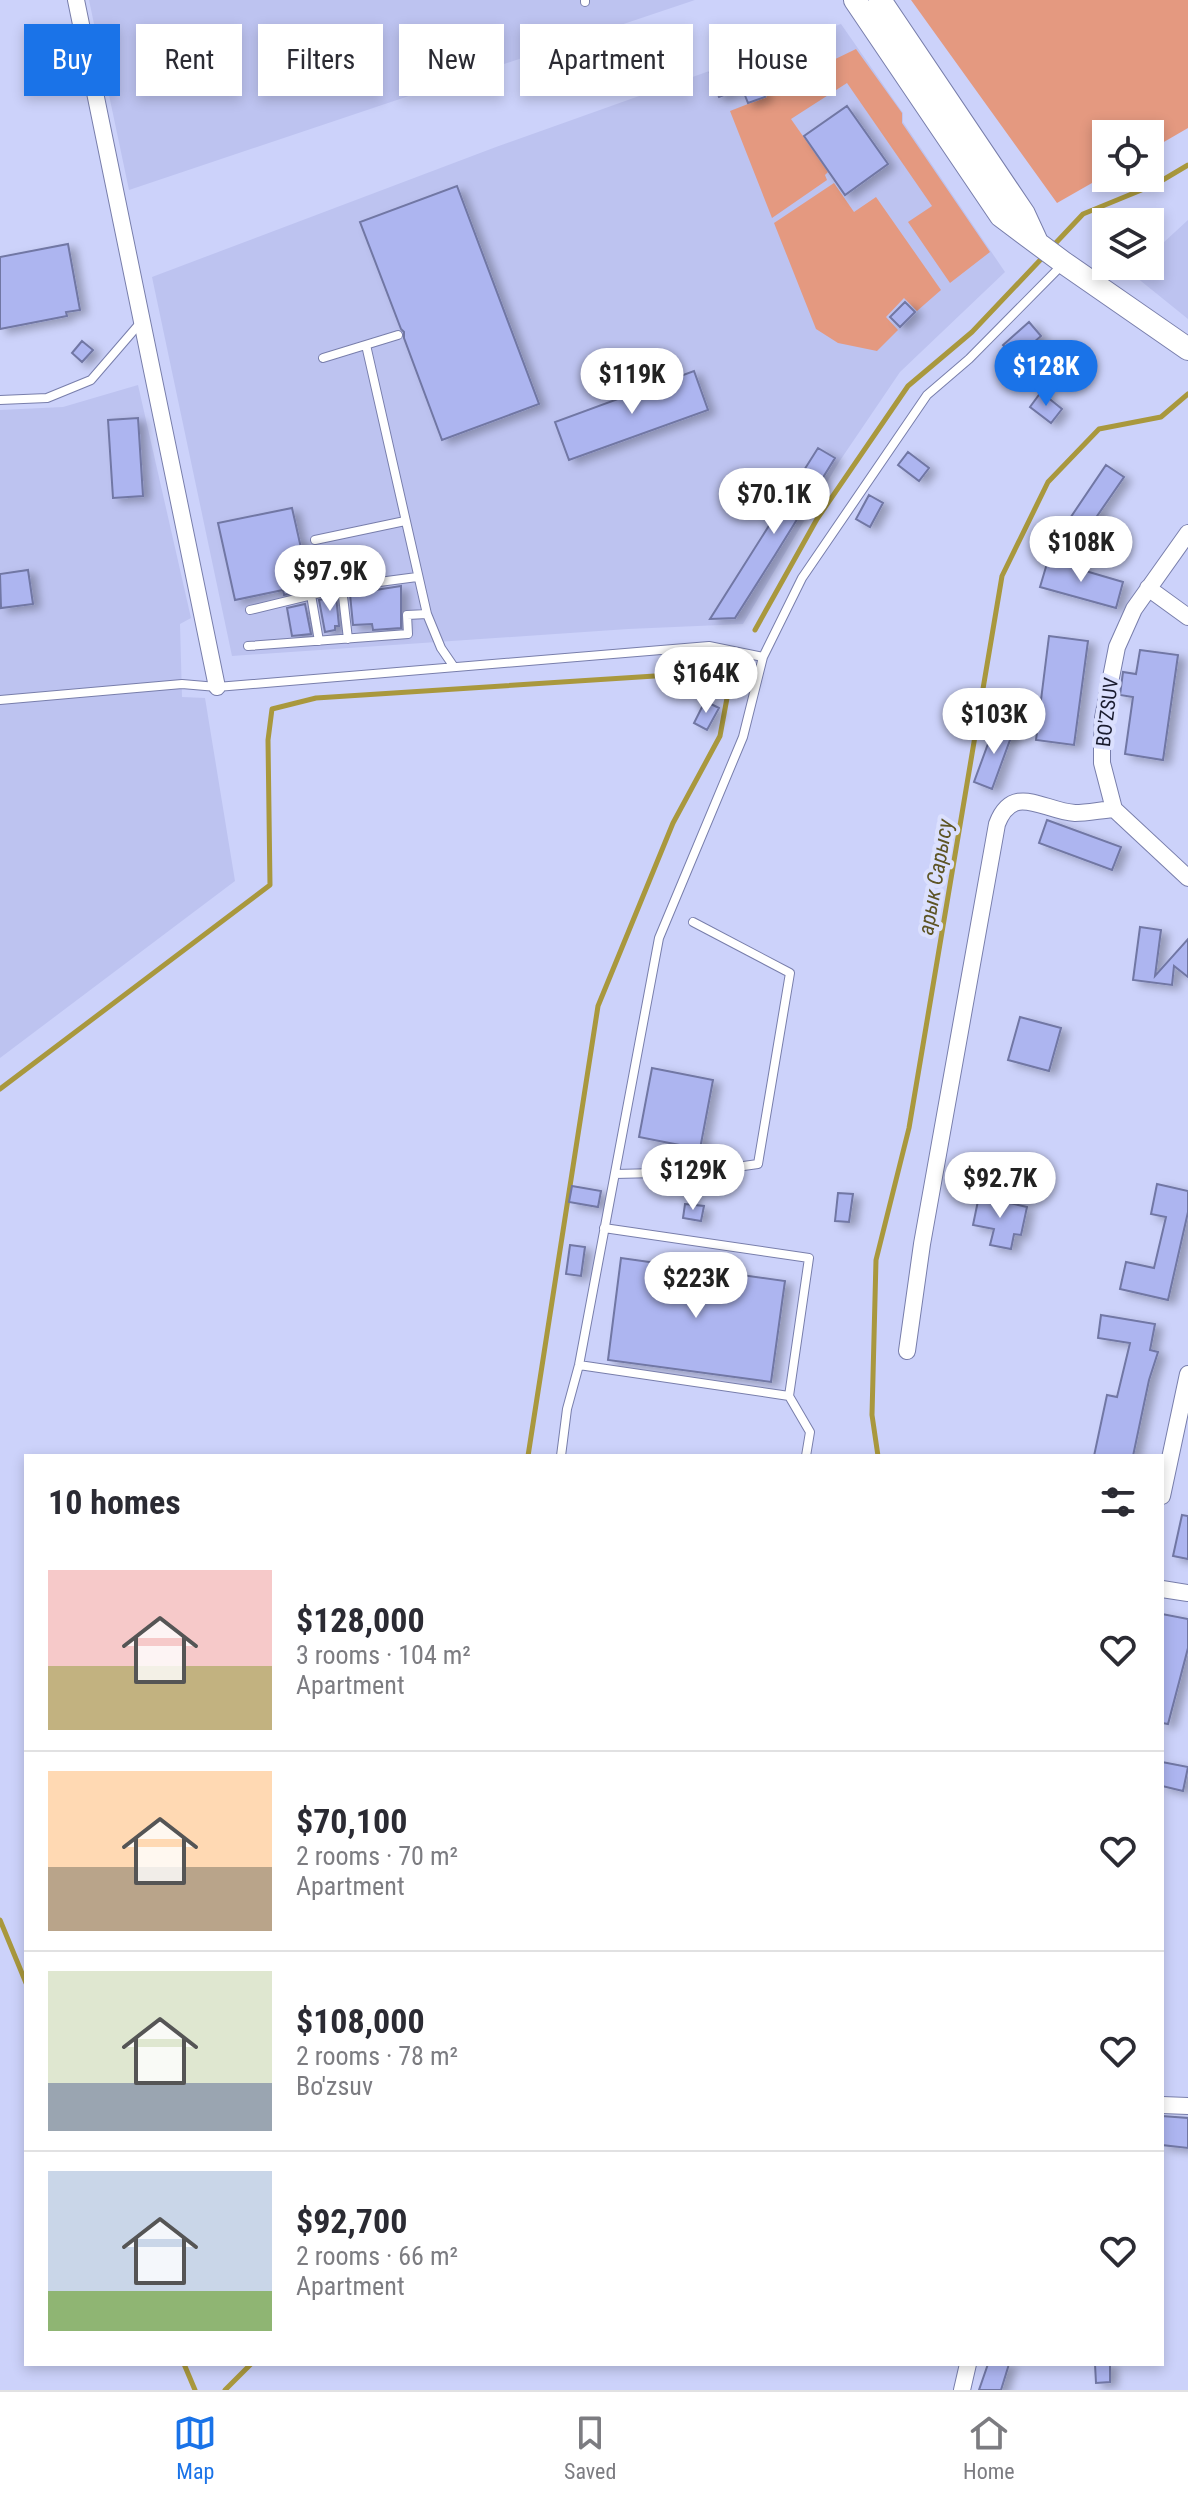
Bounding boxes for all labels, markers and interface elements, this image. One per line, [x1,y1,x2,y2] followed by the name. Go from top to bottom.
[24,24,120,96] chip: Buy
[136,24,242,96] chip: Rent
[258,24,383,96] chip: Filters
[399,24,504,96] chip: New
[520,24,693,96] chip: Apartment
[709,24,836,96] chip: House
[1092,120,1164,280] map controls
[1092,120,1164,192] button: locate
[1092,208,1164,280] button: layers
[990,340,1102,408] pin: $128K
[576,348,688,416] pin: $119K
[1013,351,1079,381] text: $128K
[599,359,665,389] text: $119K
[709,468,839,536] pin: $70.1K
[737,479,811,509] text: $70.1K
[1025,516,1137,584] pin: $108K
[1048,527,1114,557] text: $108K
[265,545,395,613] pin: $97.9K
[293,556,367,586] text: $97.9K
[650,647,762,715] pin: $164K
[673,658,739,688] text: $164K
[1091,676,1123,748] street label: BO'ZSUV
[938,688,1050,756] pin: $103K
[961,699,1027,729] text: $103K
[913,816,958,937] water label: арык Сарысу
[637,1144,749,1212] pin: $129K
[935,1152,1065,1220] pin: $92.7K
[660,1155,726,1185] text: $129K
[963,1163,1037,1193] text: $92.7K
[640,1252,752,1320] pin: $223K
[663,1263,729,1293] text: $223K
[1096,1480,1140,1524] icon: filters
[48,1482,181,1522] text: 10 homes
[296,1600,425,1640] text: $128,000
[112,1602,208,1698] icon: home
[1096,1628,1140,1672] icon: heart
[296,1640,471,1670] text: 3 rooms · 104 m²
[296,1670,405,1700] text: Apartment
[296,1801,407,1841] text: $70,100
[112,1803,208,1899] icon: home
[1096,1829,1140,1873] icon: heart
[296,1841,458,1871] text: 2 rooms · 70 m²
[296,1871,405,1901] text: Apartment
[296,2001,425,2041] text: $108,000
[112,2003,208,2099] icon: home
[1096,2029,1140,2073] icon: heart
[296,2041,458,2071] text: 2 rooms · 78 m²
[296,2071,373,2101] text: Bo'zsuv
[296,2201,407,2241] text: $92,700
[112,2203,208,2299] icon: home
[1096,2229,1140,2273] icon: heart
[296,2241,458,2271] text: 2 rooms · 66 m²
[296,2271,405,2301] text: Apartment
[173,2411,217,2484] tab: Map
[564,2411,616,2484] tab: Saved
[963,2411,1015,2484] tab: Home

